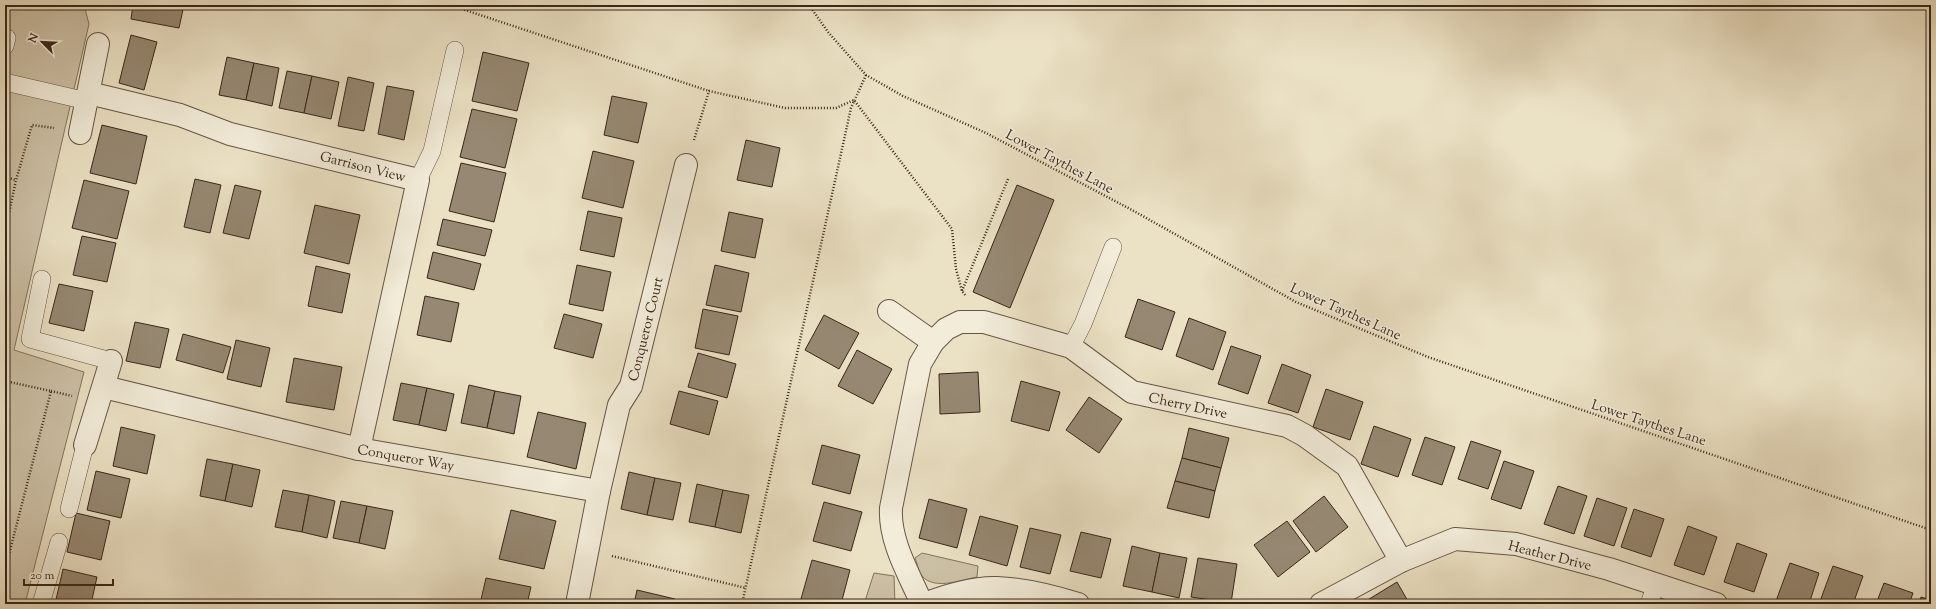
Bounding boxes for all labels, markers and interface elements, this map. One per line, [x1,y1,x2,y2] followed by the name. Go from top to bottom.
[22,22,62,62] north arrow
[24,31,43,47] text: N
[1001,126,1117,200] street label: Lower Taythes Lane
[318,148,408,188] street label: Garrison View
[624,275,670,384] street label: Conqueror Court
[1286,279,1404,346] street label: Lower Taythes Lane
[1146,389,1229,425] street label: Cherry Drive
[1588,396,1708,452] street label: Lower Taythes Lane
[356,441,456,477] street label: Conqueror Way
[1506,537,1593,577] street label: Heather Drive
[24,561,113,587] scale bar
[30,567,55,585] text: 20 m

